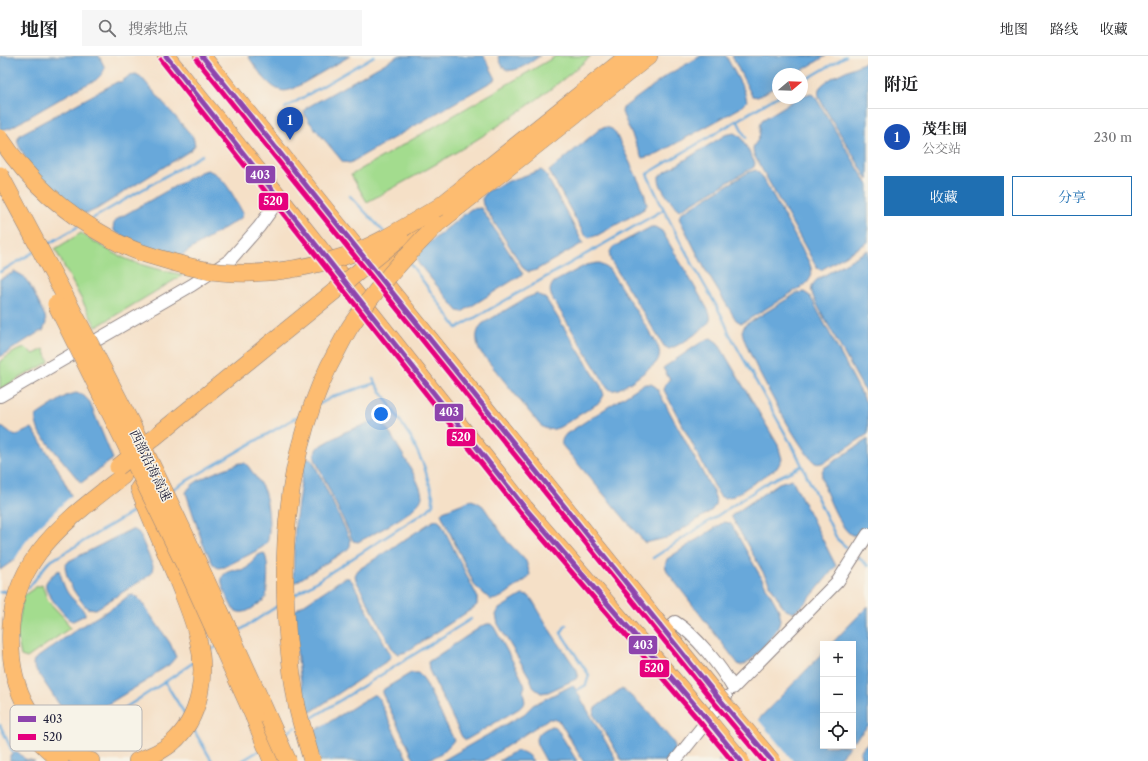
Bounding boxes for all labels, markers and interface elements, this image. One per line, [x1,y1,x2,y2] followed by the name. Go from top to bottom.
[82,10,362,46] search box
[96,17,118,39] icon: search
[20,18,58,41] text: 地图
[128,19,188,38] text: 搜索地点
[1000,20,1028,38] text: 地图
[1050,20,1078,38] text: 路线
[1100,20,1128,38] text: 收藏
[772,68,808,104] north arrow
[884,74,918,94] text: 附近
[277,107,303,140] pin: 1
[922,119,967,138] text: 茂生围
[894,129,900,145] text: 1
[1094,129,1132,145] text: 230 m
[922,140,961,156] text: 公交站
[245,165,276,184] line badge: 403
[250,168,270,182] text: 403
[884,176,1004,216] button: 收藏
[1012,176,1132,216] button: 分享
[258,192,289,211] line badge: 520
[263,194,283,208] text: 520
[434,403,464,422] line badge: 403
[371,404,391,424] your location
[439,405,459,419] text: 403
[127,426,175,504] street label: 西部沿海高速
[446,428,476,447] line badge: 520
[451,430,471,444] text: 520
[628,635,658,655] line badge: 403
[633,638,653,652] text: 403
[820,641,856,749] map controls
[820,641,856,677] button: +
[639,659,670,678] line badge: 520
[644,661,664,675] text: 520
[820,677,856,713] button: −
[10,705,142,751] legend
[43,712,62,726] text: 403
[820,713,856,749] button: locate
[43,730,62,744] text: 520

